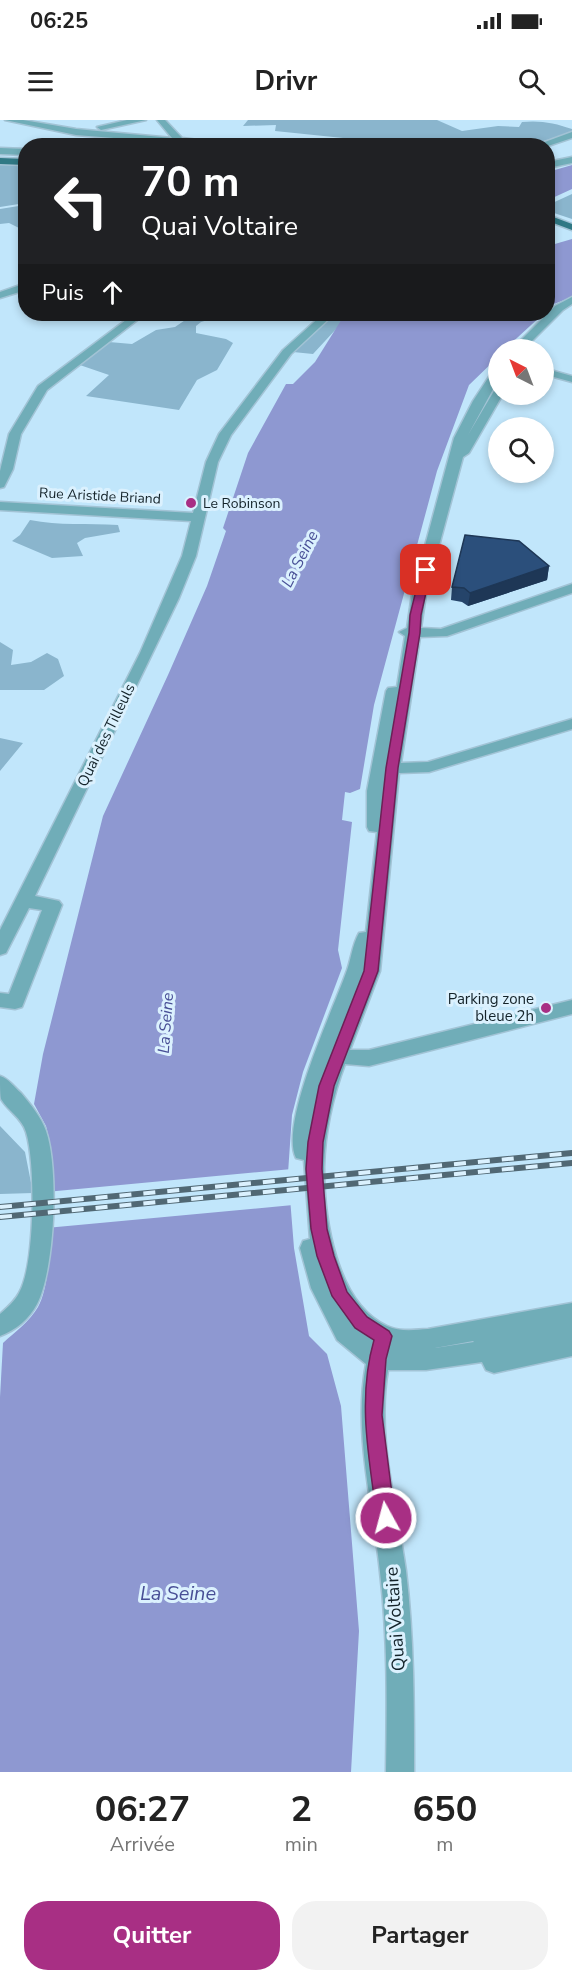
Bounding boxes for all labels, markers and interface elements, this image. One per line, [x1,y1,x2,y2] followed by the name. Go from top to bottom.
[30,6,88,36] text: 06:25
[255,63,317,100] text: Drivr
[24,65,57,98] icon: menu
[515,65,548,98] icon: search
[141,154,240,211] text: 70 m
[42,162,120,240] icon: left
[141,208,298,245] text: Quai Voltaire
[96,276,129,309] icon: ahead
[42,278,84,308] text: Puis
[488,339,554,405] north arrow
[488,339,554,483] map controls
[488,417,554,483] button: search
[39,483,161,509] street label: Rue Aristide Briand
[203,494,280,513] place label: Le Robinson
[184,496,198,510] marker: Le Robinson
[276,526,324,591] water label: La Seine
[400,544,451,595] pin
[409,553,442,586] icon: arrive
[72,680,140,790] street label: Quai des Tilleuls
[448,989,534,1026] place label: Parking zone bleue 2h
[153,991,179,1054] water label: La Seine
[539,1001,553,1015] marker: Parking zone bleue 2h
[354,1486,418,1550] position arrow
[379,1566,411,1672] street label: Quai Voltaire
[140,1580,216,1607] water label: La Seine
[95,1785,190,1834] text: 06:27
[290,1785,312,1834] text: 2
[412,1785,477,1834] text: 650
[110,1831,175,1858] text: Arrivée
[285,1831,318,1858] text: min
[436,1831,453,1858] text: m
[24,1901,280,1970] button: Quitter
[292,1901,548,1970] button: Partager

